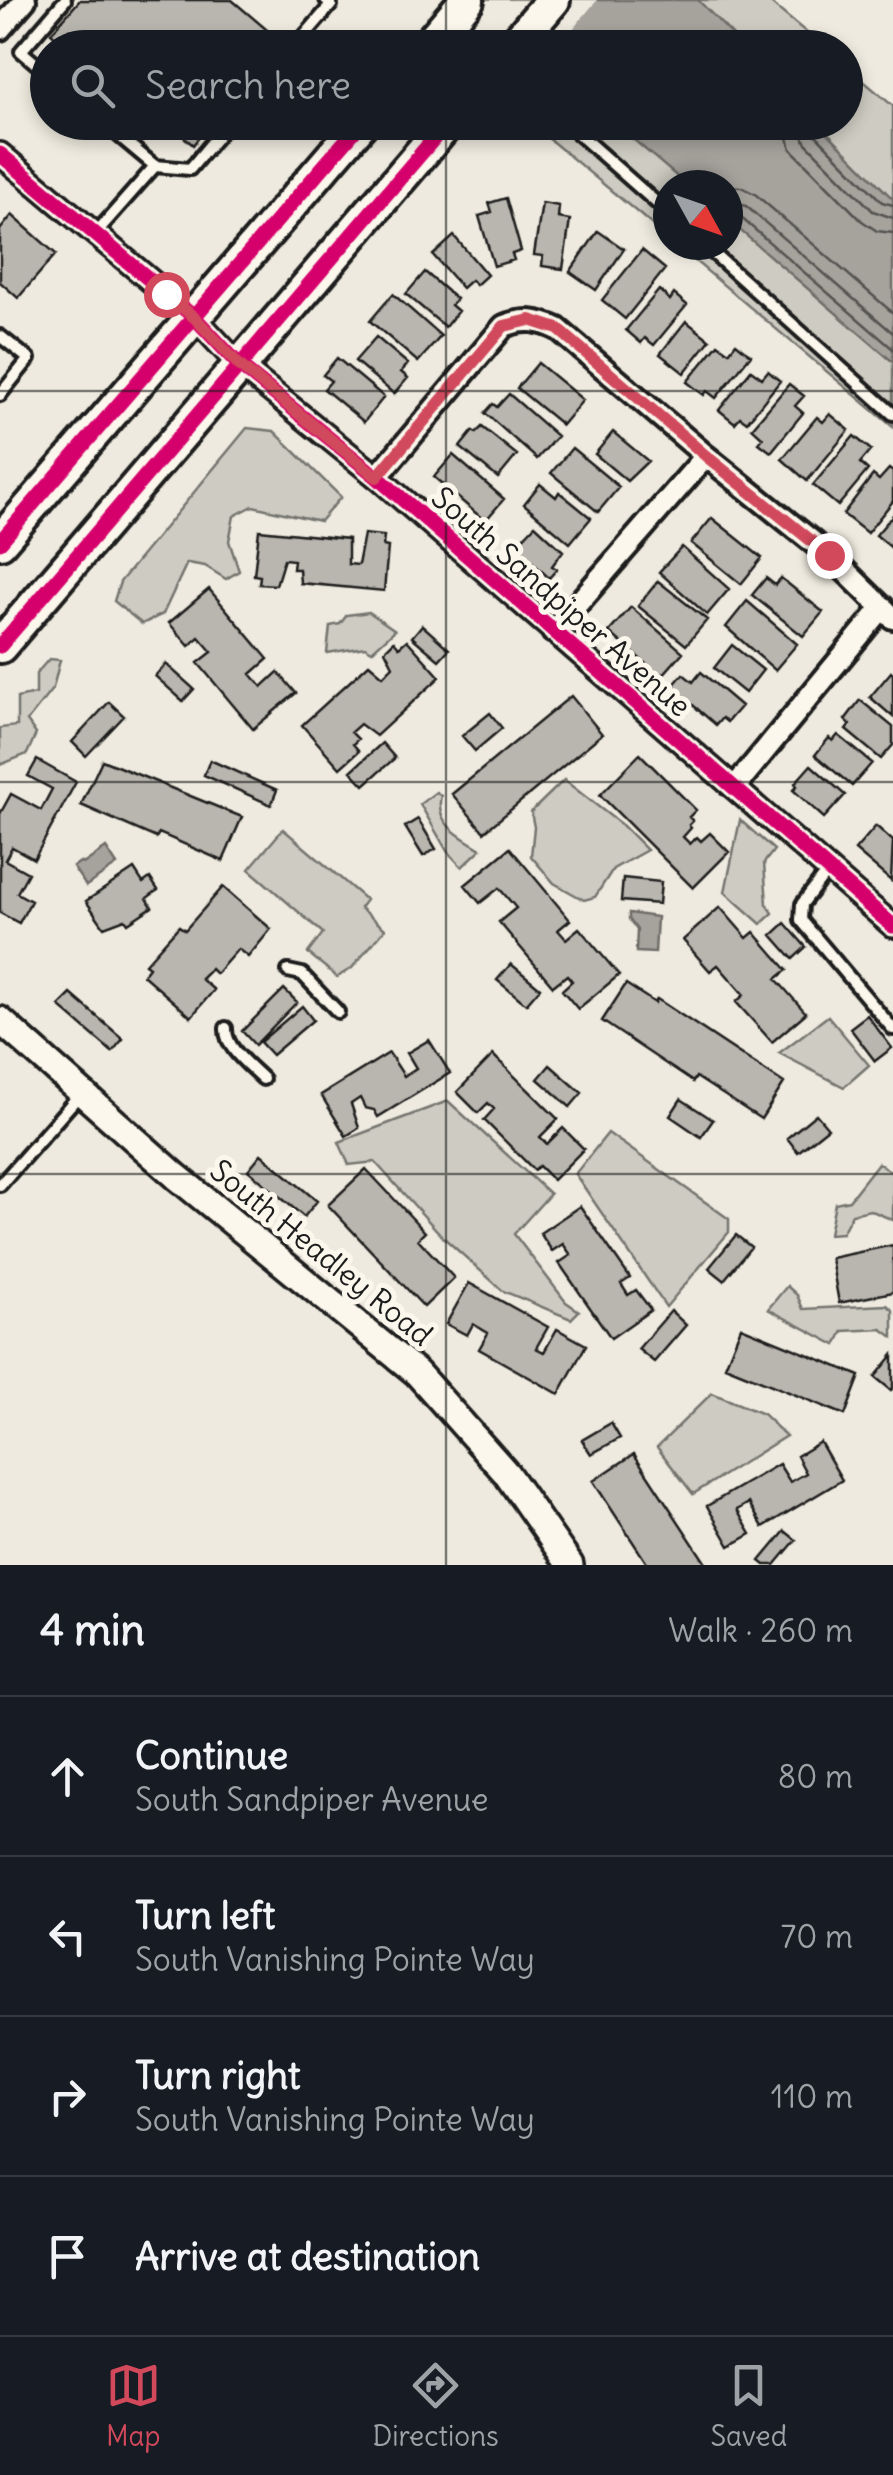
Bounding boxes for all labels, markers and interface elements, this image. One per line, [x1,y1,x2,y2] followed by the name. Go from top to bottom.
[30,30,863,140] search box
[65,58,120,113] icon: search
[145,62,351,109] text: Search here
[653,170,743,260] north arrow
[144,272,190,318] route start
[424,478,699,724] street label: South Sandpiper Avenue
[807,533,853,579] route end
[203,1151,441,1354] street label: South Headley Road
[40,1604,145,1656] text: 4 min
[668,1610,853,1651] text: Walk · 260 m
[135,1732,288,1779] text: Continue
[40,1749,95,1804] icon: ahead
[778,1756,853,1797] text: 80 m
[135,1779,489,1820] text: South Sandpiper Avenue
[135,1892,275,1939] text: Turn left
[40,1909,95,1964] icon: left
[781,1916,853,1957] text: 70 m
[135,1939,535,1980] text: South Vanishing Pointe Way
[135,2052,301,2099] text: Turn right
[40,2069,95,2124] icon: right
[771,2076,853,2117] text: 110 m
[135,2099,535,2140] text: South Vanishing Pointe Way
[40,2229,95,2284] icon: arrive
[135,2233,480,2280] text: Arrive at destination
[106,2358,161,2454] tab: Map
[372,2358,499,2454] tab: Directions
[710,2358,787,2454] tab: Saved

